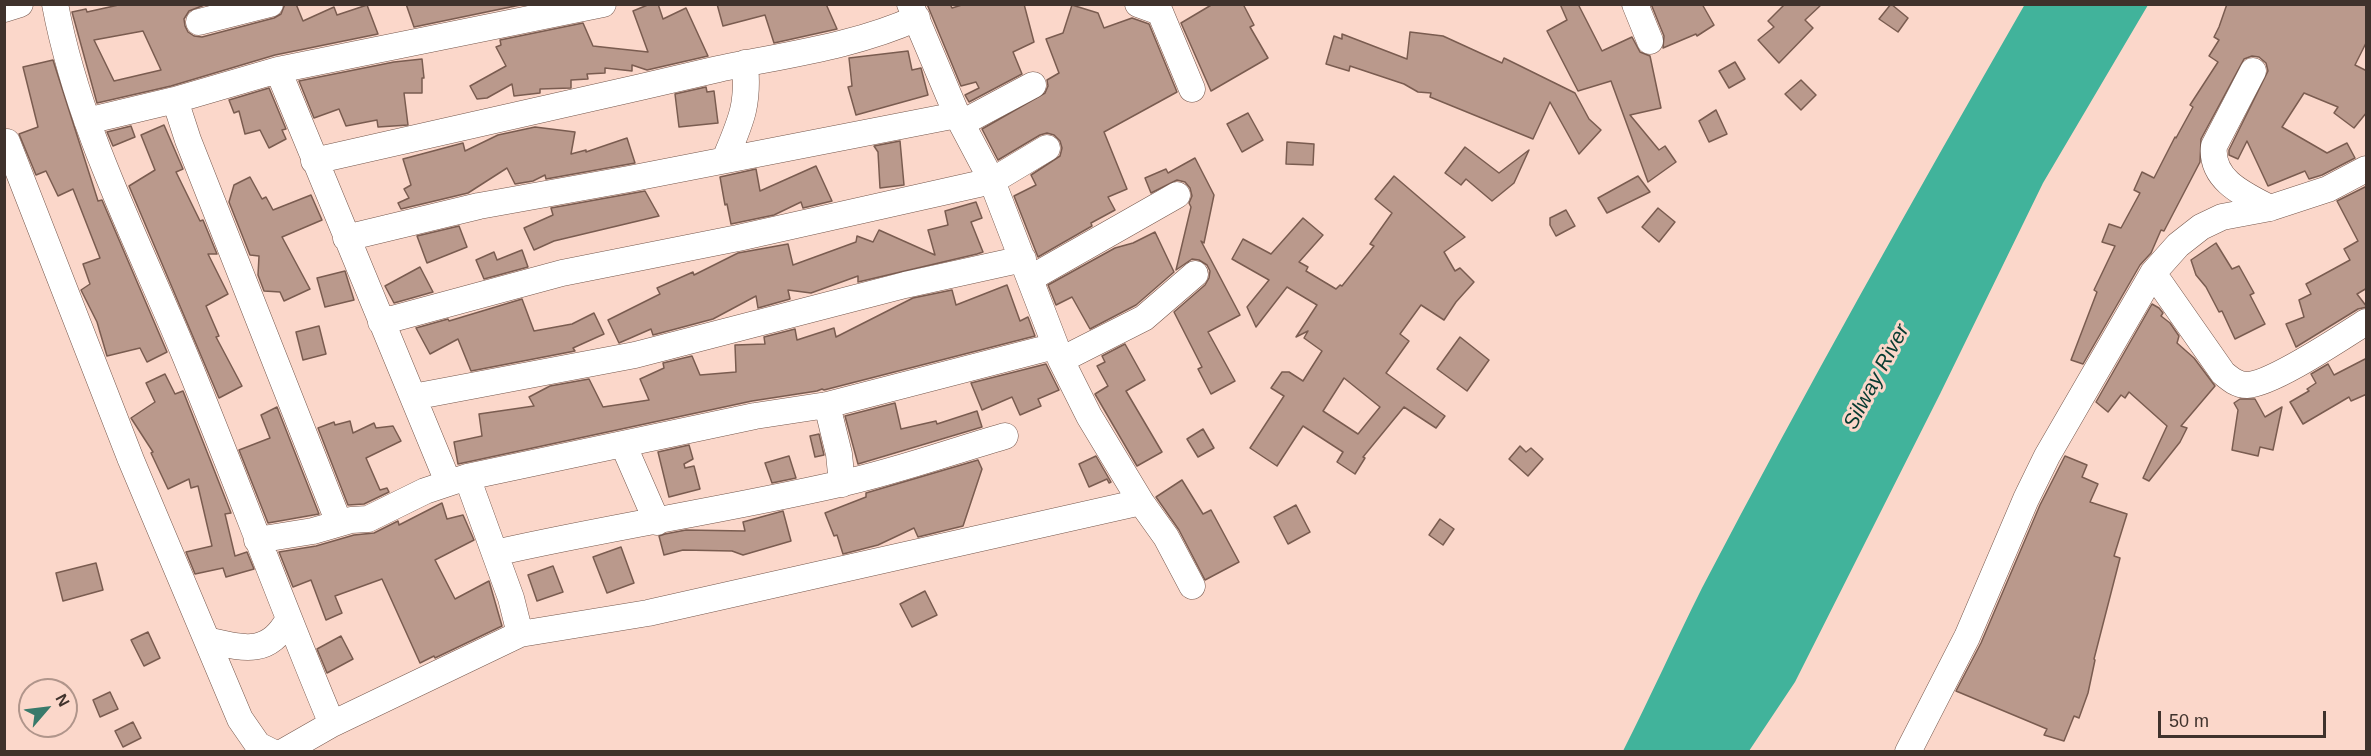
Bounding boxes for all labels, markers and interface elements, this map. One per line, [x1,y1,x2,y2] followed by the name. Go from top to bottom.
[1839,320,1915,434] water label: Silway River
[18,678,78,738] north arrow
[52,691,73,709] text: N
[2161,699,2329,737] scale bar
[2169,711,2209,731] text: 50 m

